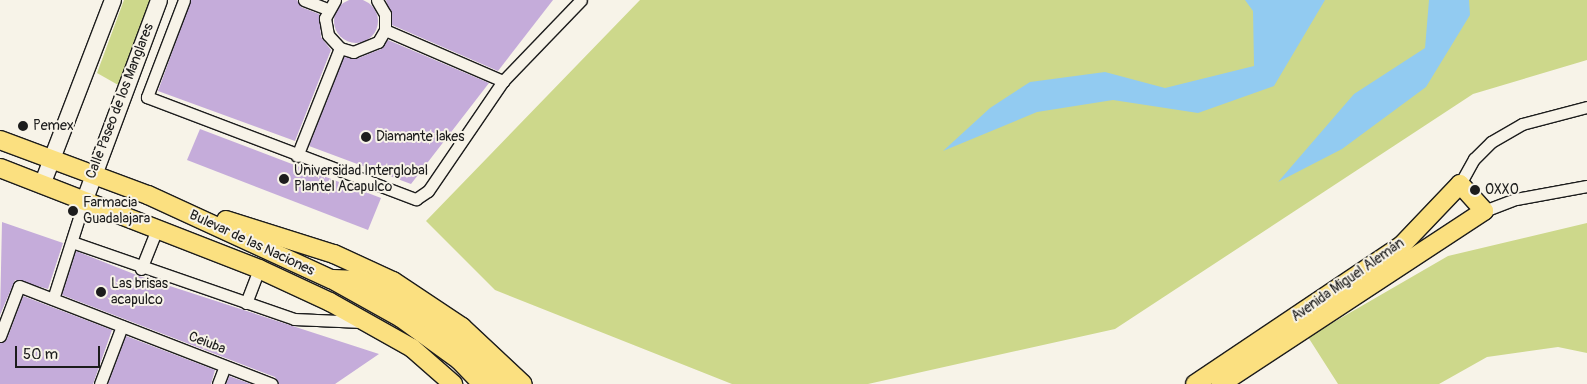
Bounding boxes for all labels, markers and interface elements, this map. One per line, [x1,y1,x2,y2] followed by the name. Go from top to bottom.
[83,21,157,181] street label: Calle Paseo de los Manglares
[33,118,74,134] place label: Pemex
[17,120,29,132] marker: Pemex
[376,129,465,145] place label: Diamante lakes
[360,131,372,143] marker: Diamante lakes
[294,163,428,196] place label: Universidad Interglobal Plantel Acapulco
[278,173,290,185] marker: Universidad Interglobal Plantel Acapulco
[1485,182,1519,198] place label: OXXO
[1469,184,1481,196] marker: OXXO
[83,195,150,228] place label: Farmacia Guadalajara
[67,205,79,217] marker: Farmacia Guadalajara
[187,207,317,279] street label: Bulevar de las Naciones
[1288,235,1408,325] street label: Avenida Miguel Alemán
[111,276,168,308] place label: Las brisas acapulco
[95,286,107,298] marker: Las brisas acapulco
[186,328,228,358] street label: Ceiuba
[18,336,102,368] scale bar
[23,345,58,364] text: 50 m

